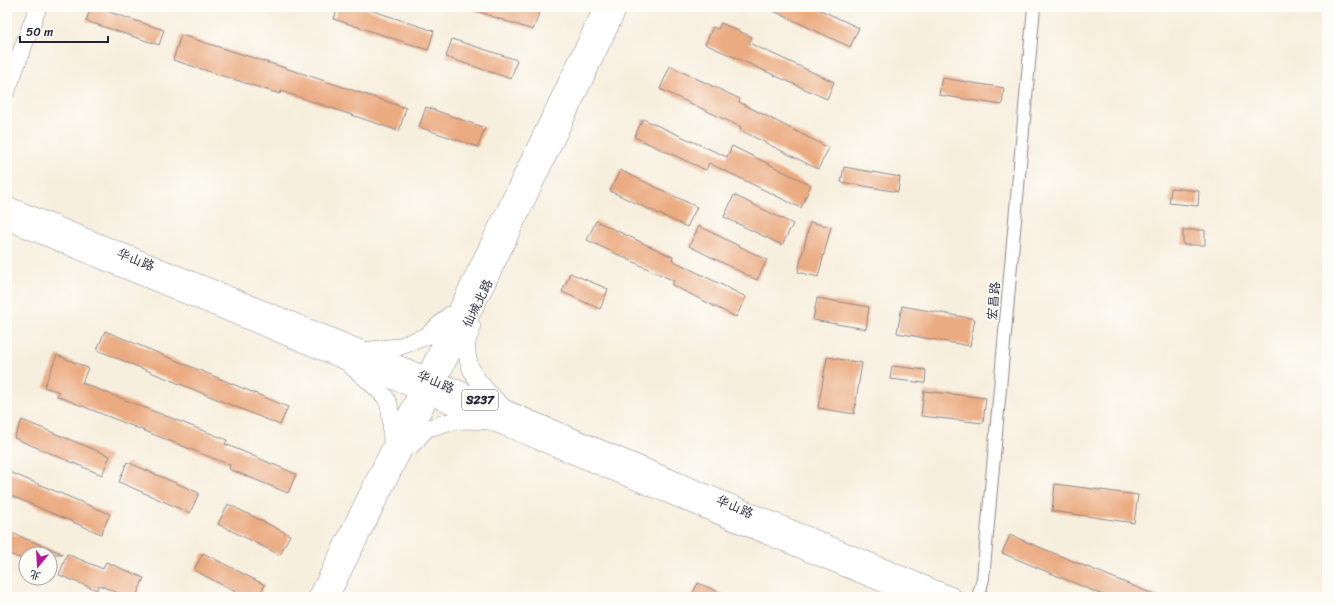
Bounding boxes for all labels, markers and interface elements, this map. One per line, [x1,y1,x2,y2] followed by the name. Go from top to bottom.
[20,18,108,44] scale bar
[26,21,53,43] text: 50 m
[113,241,158,277] street label: 华山路
[456,275,499,332] street label: 仙城北路
[980,281,1007,321] street label: 宏昌路
[413,363,458,400] street label: 华山路
[462,390,498,410] road number: S237
[712,488,757,525] street label: 华山路
[18,546,58,586] north arrow
[27,564,43,586] text: 北

